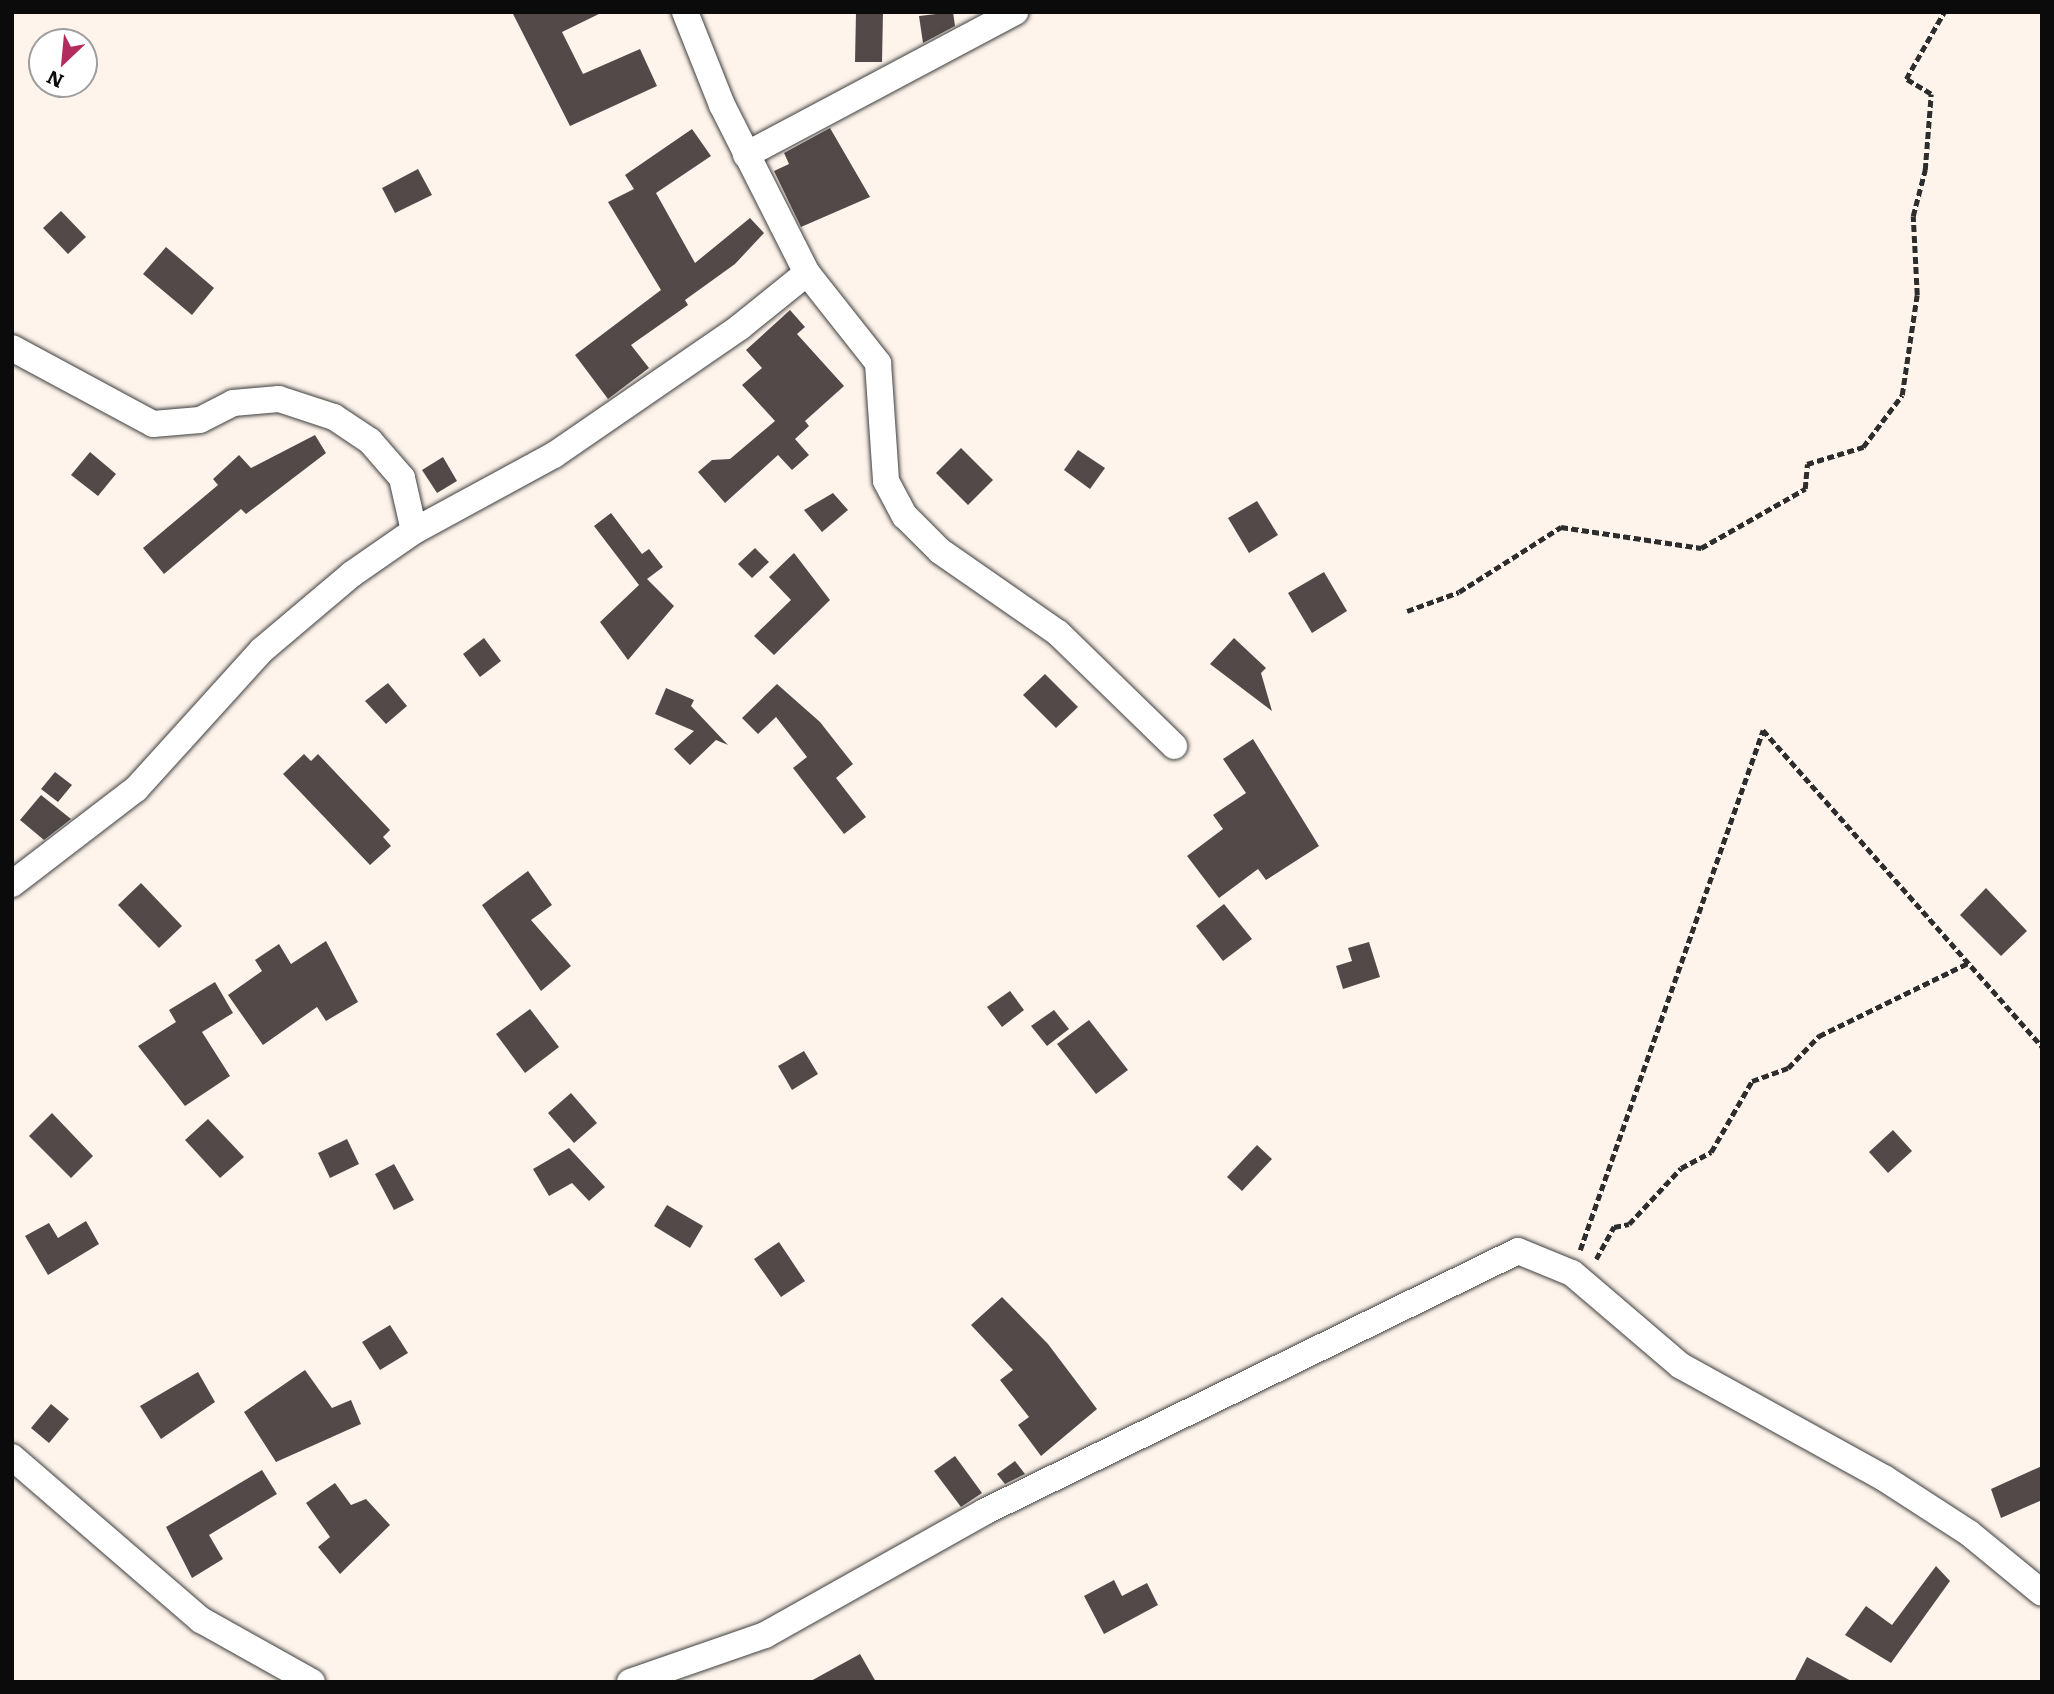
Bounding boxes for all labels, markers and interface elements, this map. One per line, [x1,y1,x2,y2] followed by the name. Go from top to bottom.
[28,28,98,98] north arrow
[41,64,68,96] text: N

